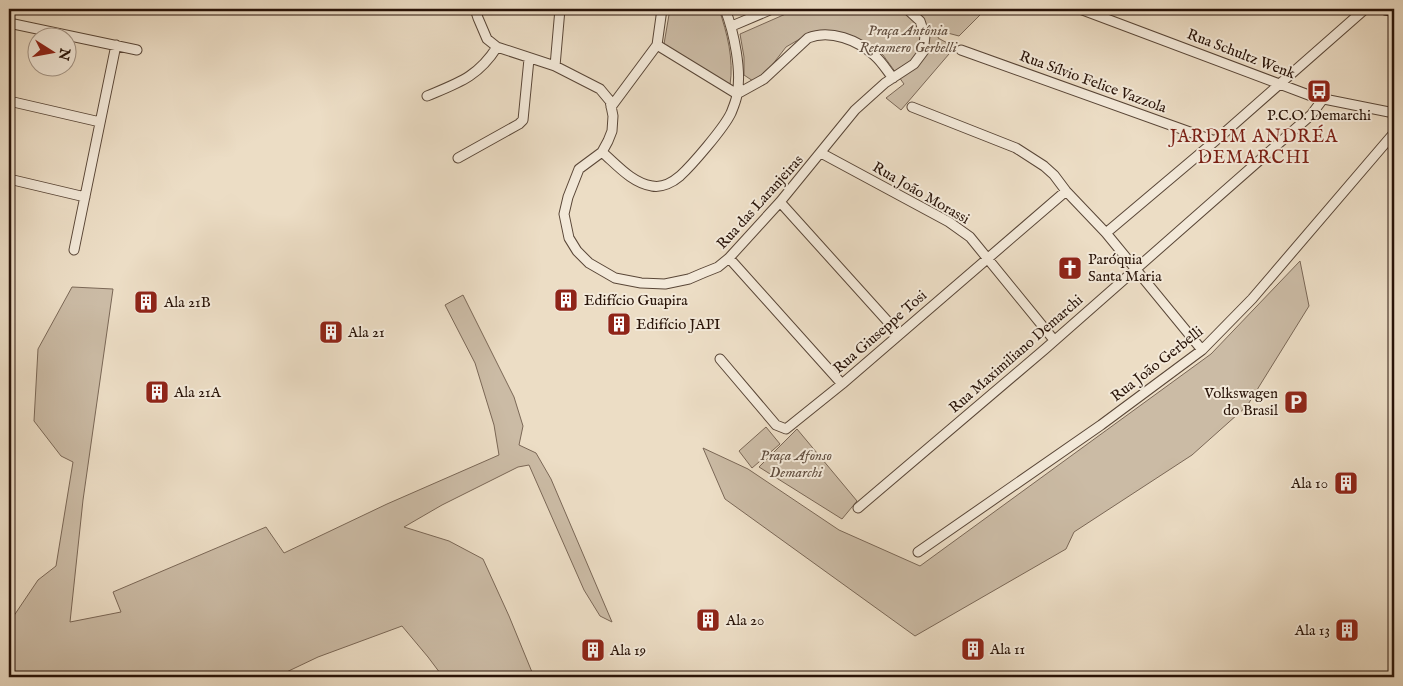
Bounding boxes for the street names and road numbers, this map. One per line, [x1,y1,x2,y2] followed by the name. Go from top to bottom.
[1184,25,1299,84] street label: Rua Schultz Wenk
[1017,47,1170,118] street label: Rua Sílvio Felice Vazzola
[713,151,807,253] street label: Rua das Laranjeiras
[869,158,973,228] street label: Rua João Morassi
[829,286,931,378] street label: Rua Giuseppe Tosi
[945,291,1087,417] street label: Rua Maximiliano Demarchi
[1107,322,1207,406] street label: Rua João Gerbelli

